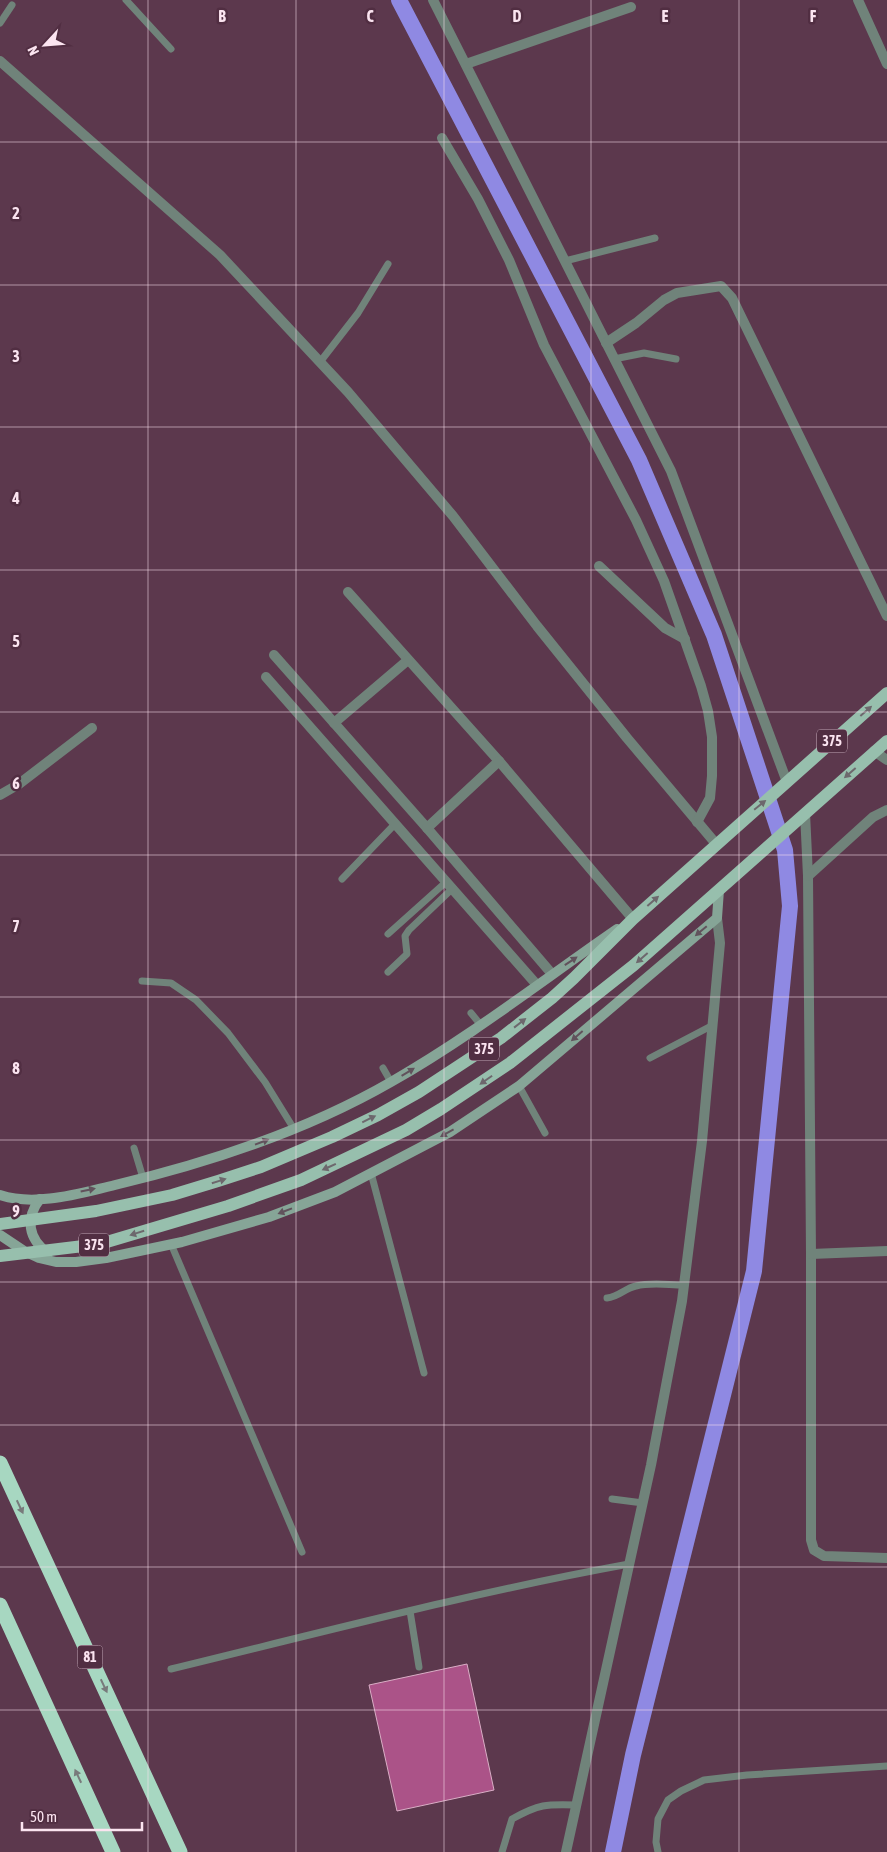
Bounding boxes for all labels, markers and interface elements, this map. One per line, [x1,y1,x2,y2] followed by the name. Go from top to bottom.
[218,7,226,25] text: B
[366,7,374,25] text: C
[513,7,522,25] text: D
[662,7,669,25] text: E
[810,7,817,25] text: F
[20,20,70,70] north arrow
[24,43,42,58] text: N
[12,204,20,222] text: 2
[12,347,20,365] text: 3
[11,489,20,507] text: 4
[12,632,20,650] text: 5
[859,705,872,716] one-way arrow
[817,729,847,752] road number: 375
[844,767,857,778] one-way arrow
[12,774,20,792] text: 6
[754,800,767,811] one-way arrow
[646,895,658,907] one-way arrow
[12,917,20,935] text: 7
[694,926,707,937] one-way arrow
[636,952,648,964] one-way arrow
[564,956,578,966] one-way arrow
[513,1017,526,1028] one-way arrow
[571,1030,583,1042] one-way arrow
[469,1038,499,1060] road number: 375
[12,1059,20,1077] text: 8
[401,1068,414,1077] one-way arrow
[479,1075,493,1085] one-way arrow
[362,1115,376,1123] one-way arrow
[439,1129,454,1137] one-way arrow
[254,1138,269,1145] one-way arrow
[322,1164,336,1172] one-way arrow
[211,1176,226,1184] one-way arrow
[81,1186,97,1194] one-way arrow
[12,1202,20,1220] text: 9
[277,1207,292,1215] one-way arrow
[130,1229,145,1237] one-way arrow
[79,1234,109,1256] road number: 375
[17,1500,25,1514] one-way arrow
[78,1645,102,1668] road number: 81
[100,1679,108,1693] one-way arrow
[74,1769,82,1783] one-way arrow
[22,1800,142,1832] scale bar
[30,1808,57,1825] text: 50 m

